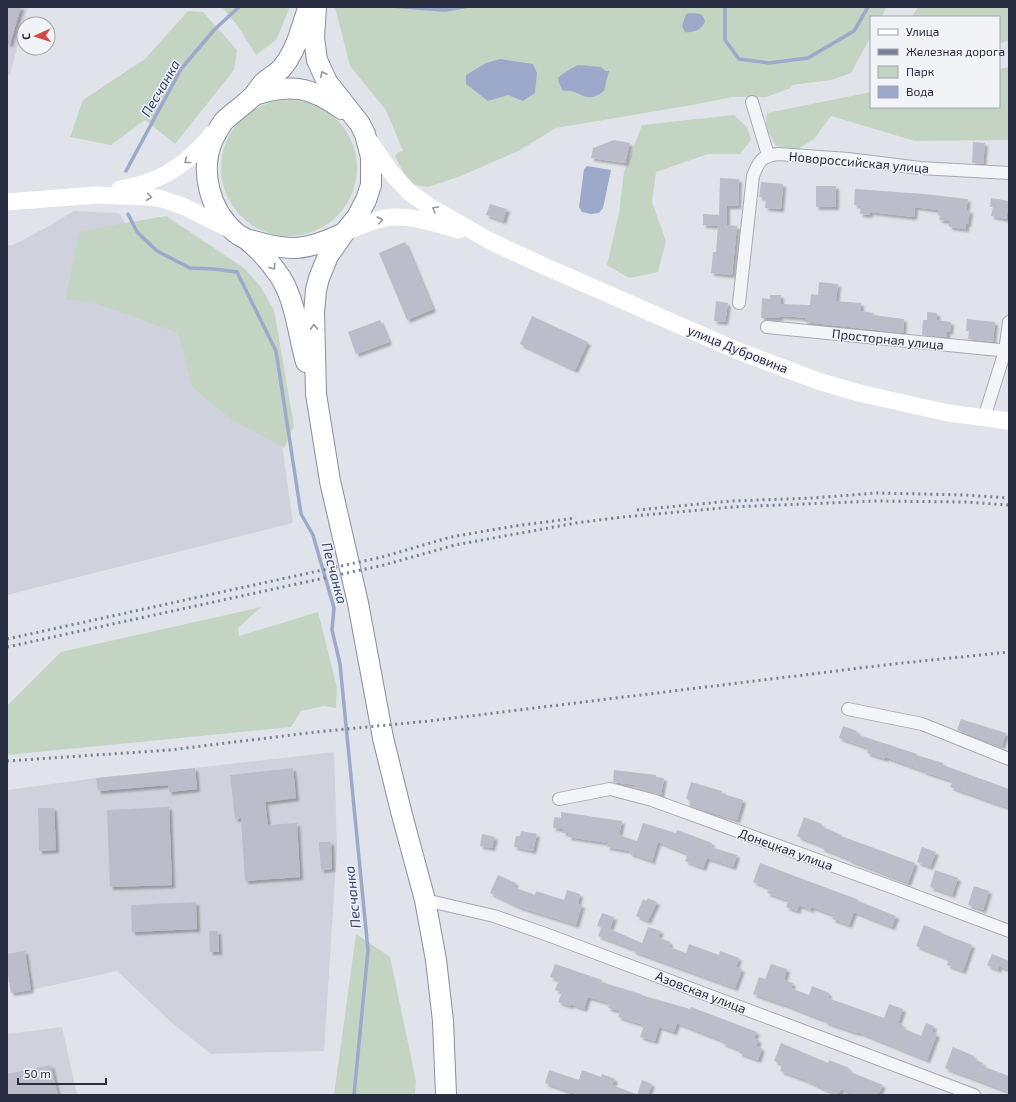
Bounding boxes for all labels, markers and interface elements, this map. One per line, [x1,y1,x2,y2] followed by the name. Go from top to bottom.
[16,16,56,56] north arrow
[870,16,1000,108] legend
[906,24,939,38] text: Улица
[19,32,32,40] text: С
[906,44,1005,58] text: Железная дорога
[137,57,183,119] water label: Песчанка
[906,64,935,78] text: Парк
[320,70,328,78] one-way arrow
[906,84,934,98] text: Вода
[788,148,930,176] street label: Новороссийская улица
[184,156,191,163] one-way arrow
[146,192,152,201] one-way arrow
[431,207,439,214] one-way arrow
[377,216,384,224] one-way arrow
[268,263,276,270] one-way arrow
[685,322,791,376] street label: улица Дубровина
[310,324,318,330] one-way arrow
[831,325,945,353] street label: Просторная улица
[319,540,351,606] water label: Песчанка
[737,825,835,873] street label: Донецкая улица
[340,865,364,929] water label: Песчанка
[653,967,749,1017] street label: Азовская улица
[18,1060,106,1086] scale bar
[24,1066,51,1080] text: 50 m

